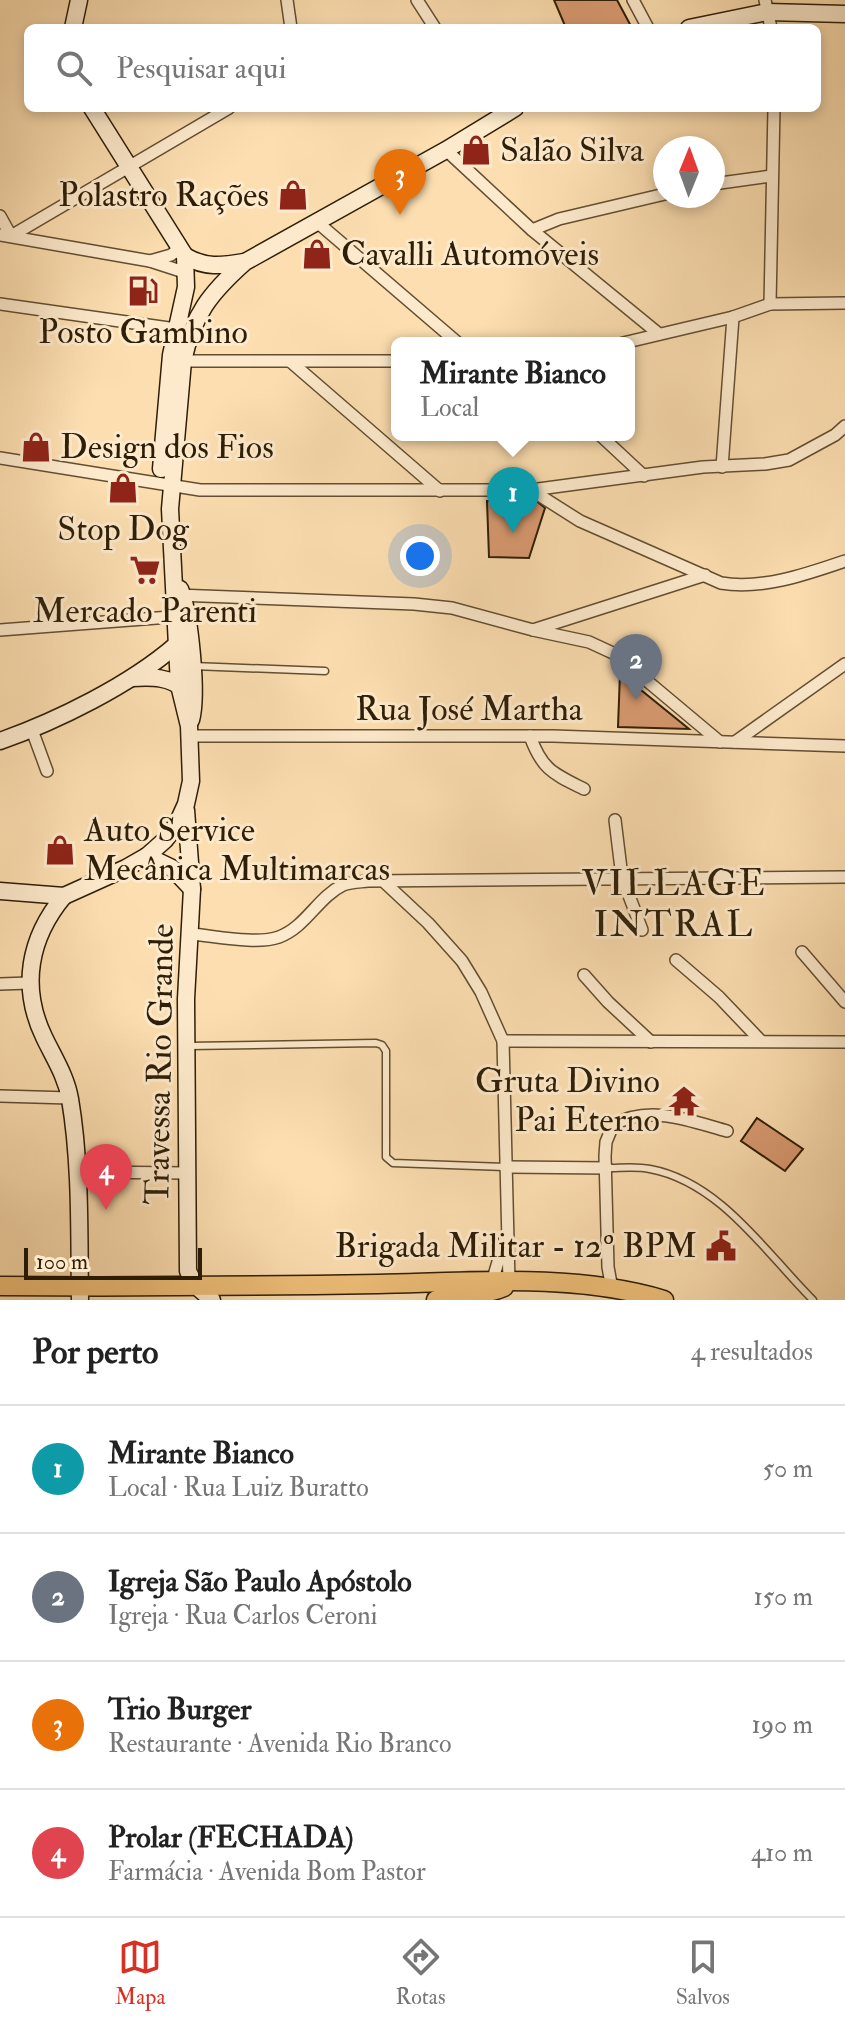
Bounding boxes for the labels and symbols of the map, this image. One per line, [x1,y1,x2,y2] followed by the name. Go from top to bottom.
[500,129,645,172] place label: Salão Silva
[459,133,493,167] shop icon: Salão Silva
[653,136,725,208] north arrow
[374,149,426,215] pin: 3
[58,174,269,217] place label: Polastro Rações
[276,178,310,212] shop icon: Polastro Rações
[341,233,599,276] place label: Cavalli Automóveis
[300,237,334,271] shop icon: Cavalli Automóveis
[126,274,160,308] fuel station icon: Posto Gambino
[38,311,248,354] place label: Posto Gambino
[60,426,274,469] place label: Design dos Fios
[19,430,53,464] shop icon: Design dos Fios
[487,467,539,533] pin: 1
[106,471,140,505] shop icon: Stop Dog
[57,508,190,551] place label: Stop Dog
[400,536,440,576] your location
[128,553,162,587] supermarket icon: Mercado Parenti
[33,590,257,633] place label: Mercado Parenti
[610,634,662,700] pin: 2
[355,688,584,731] street label: Rua José Martha
[83,809,390,891] place label: Auto Service Mecânica Multimarcas
[43,833,77,867] shop icon: Auto Service Mecânica Multimarcas
[581,861,767,947] district label: VILLAGE INTRAL
[136,923,184,1205] street label: Travessa Rio Grande
[475,1060,660,1142] place label: Gruta Divino Pai Eterno
[667,1084,701,1118] temple icon: Gruta Divino Pai Eterno
[80,1144,132,1210] pin: 4
[335,1225,697,1268] place label: Brigada Militar - 12º BPM
[704,1229,738,1263] public building icon: Brigada Militar - 12º BPM
[24,1244,202,1280] scale bar

